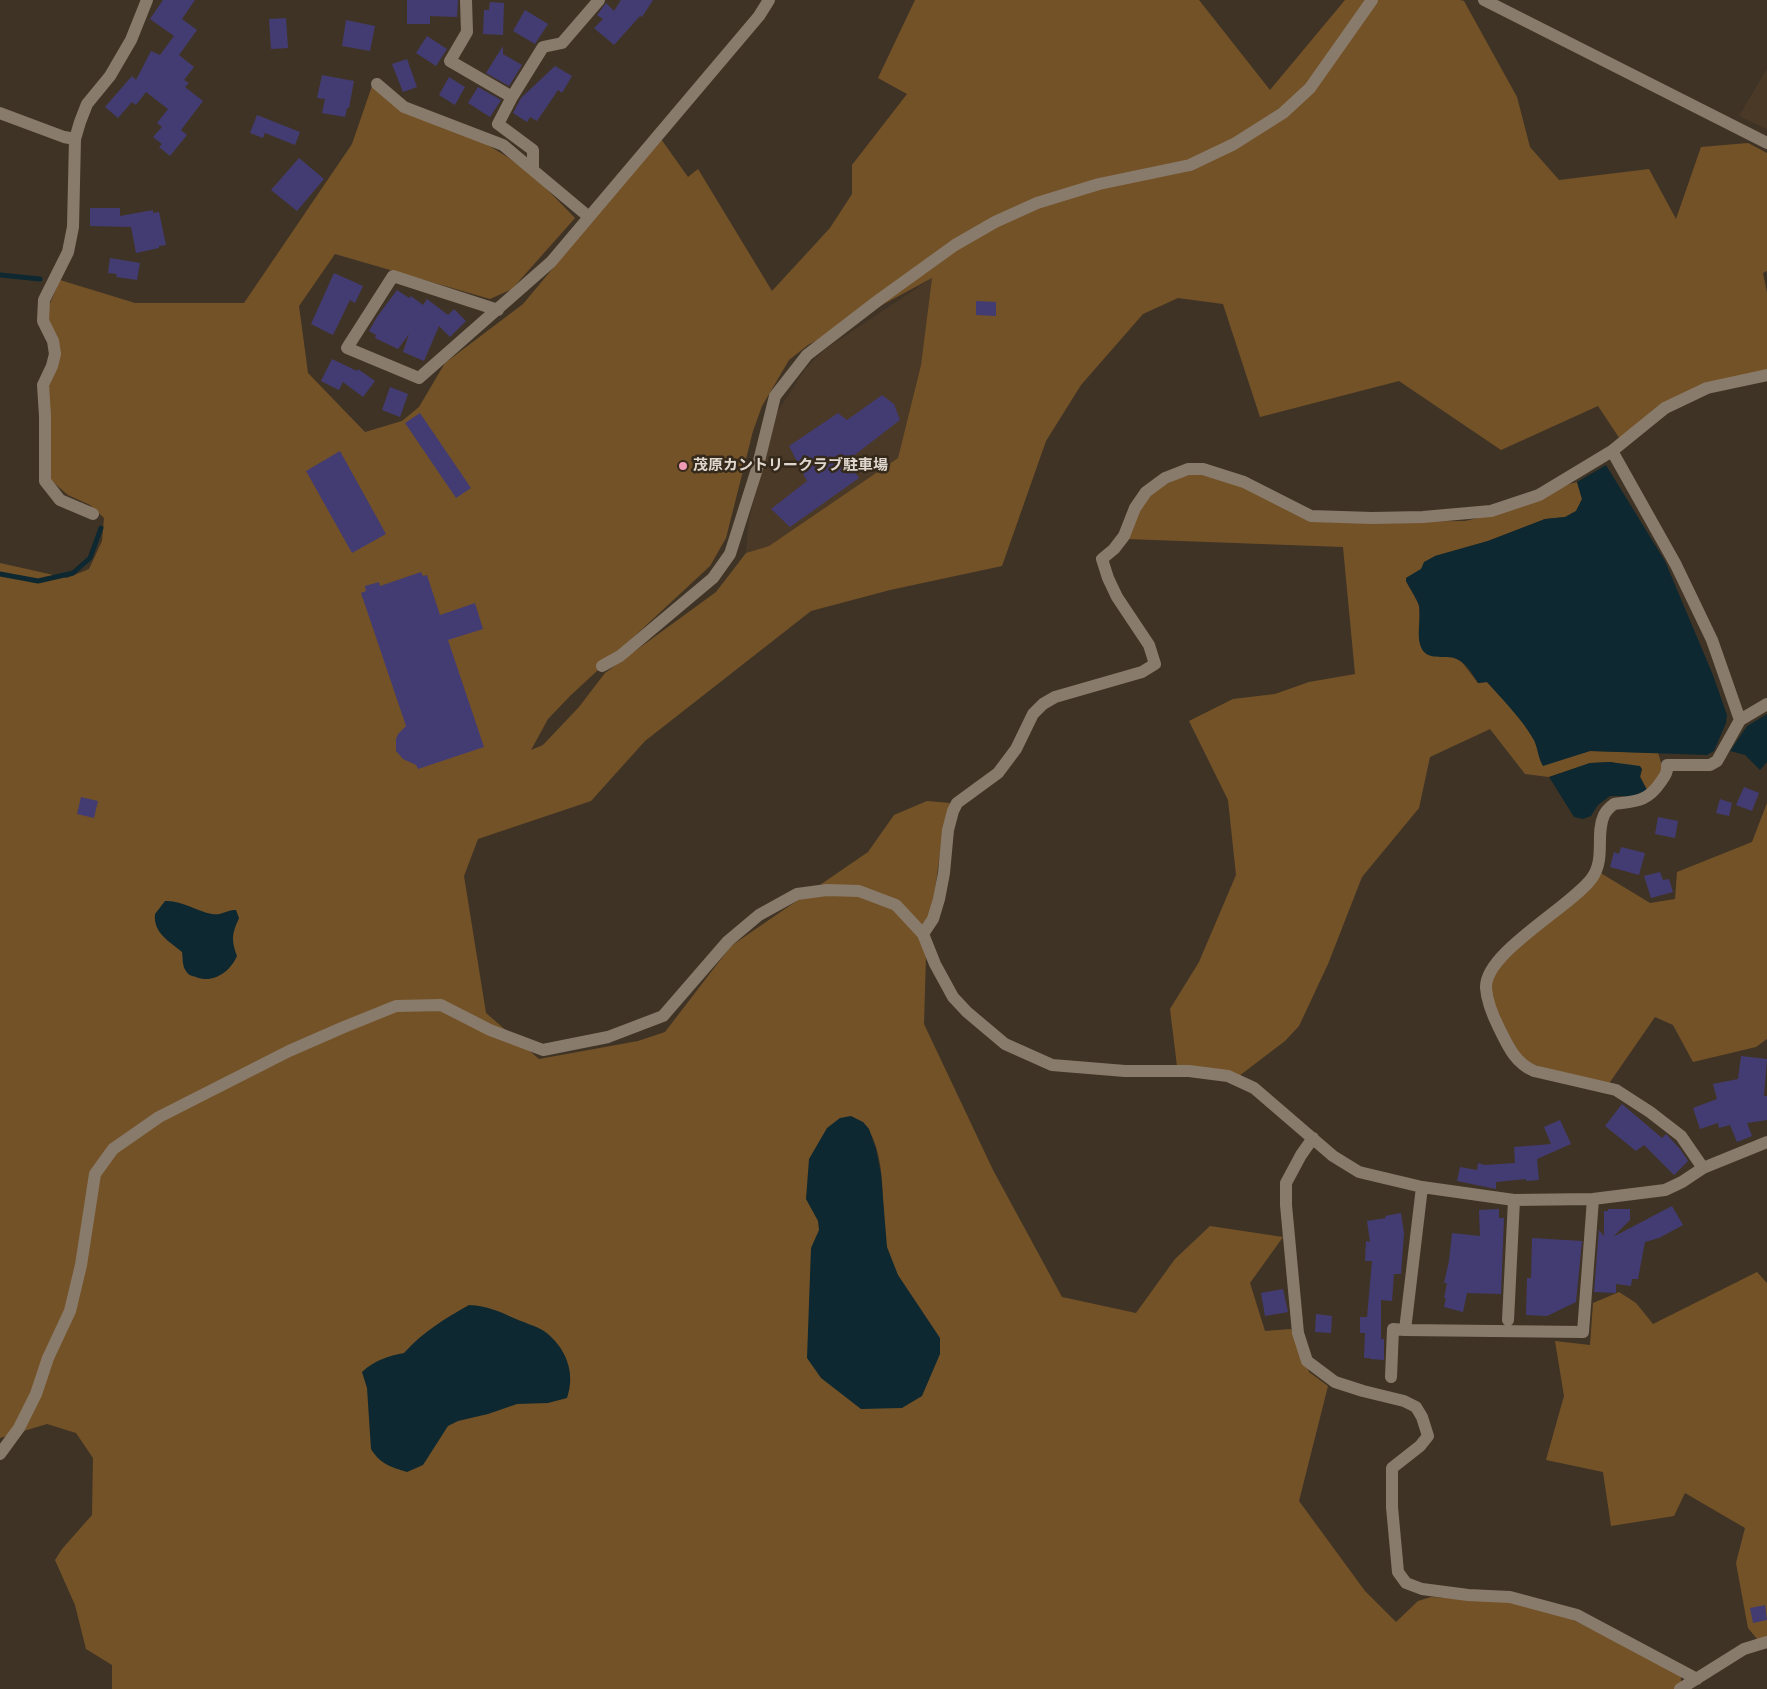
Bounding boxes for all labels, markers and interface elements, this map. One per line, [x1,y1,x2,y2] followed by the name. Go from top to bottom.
[693,457,888,475] place label: 茂原カントリークラブ駐車場
[677,460,689,472] marker: 茂原カントリークラブ駐車場

